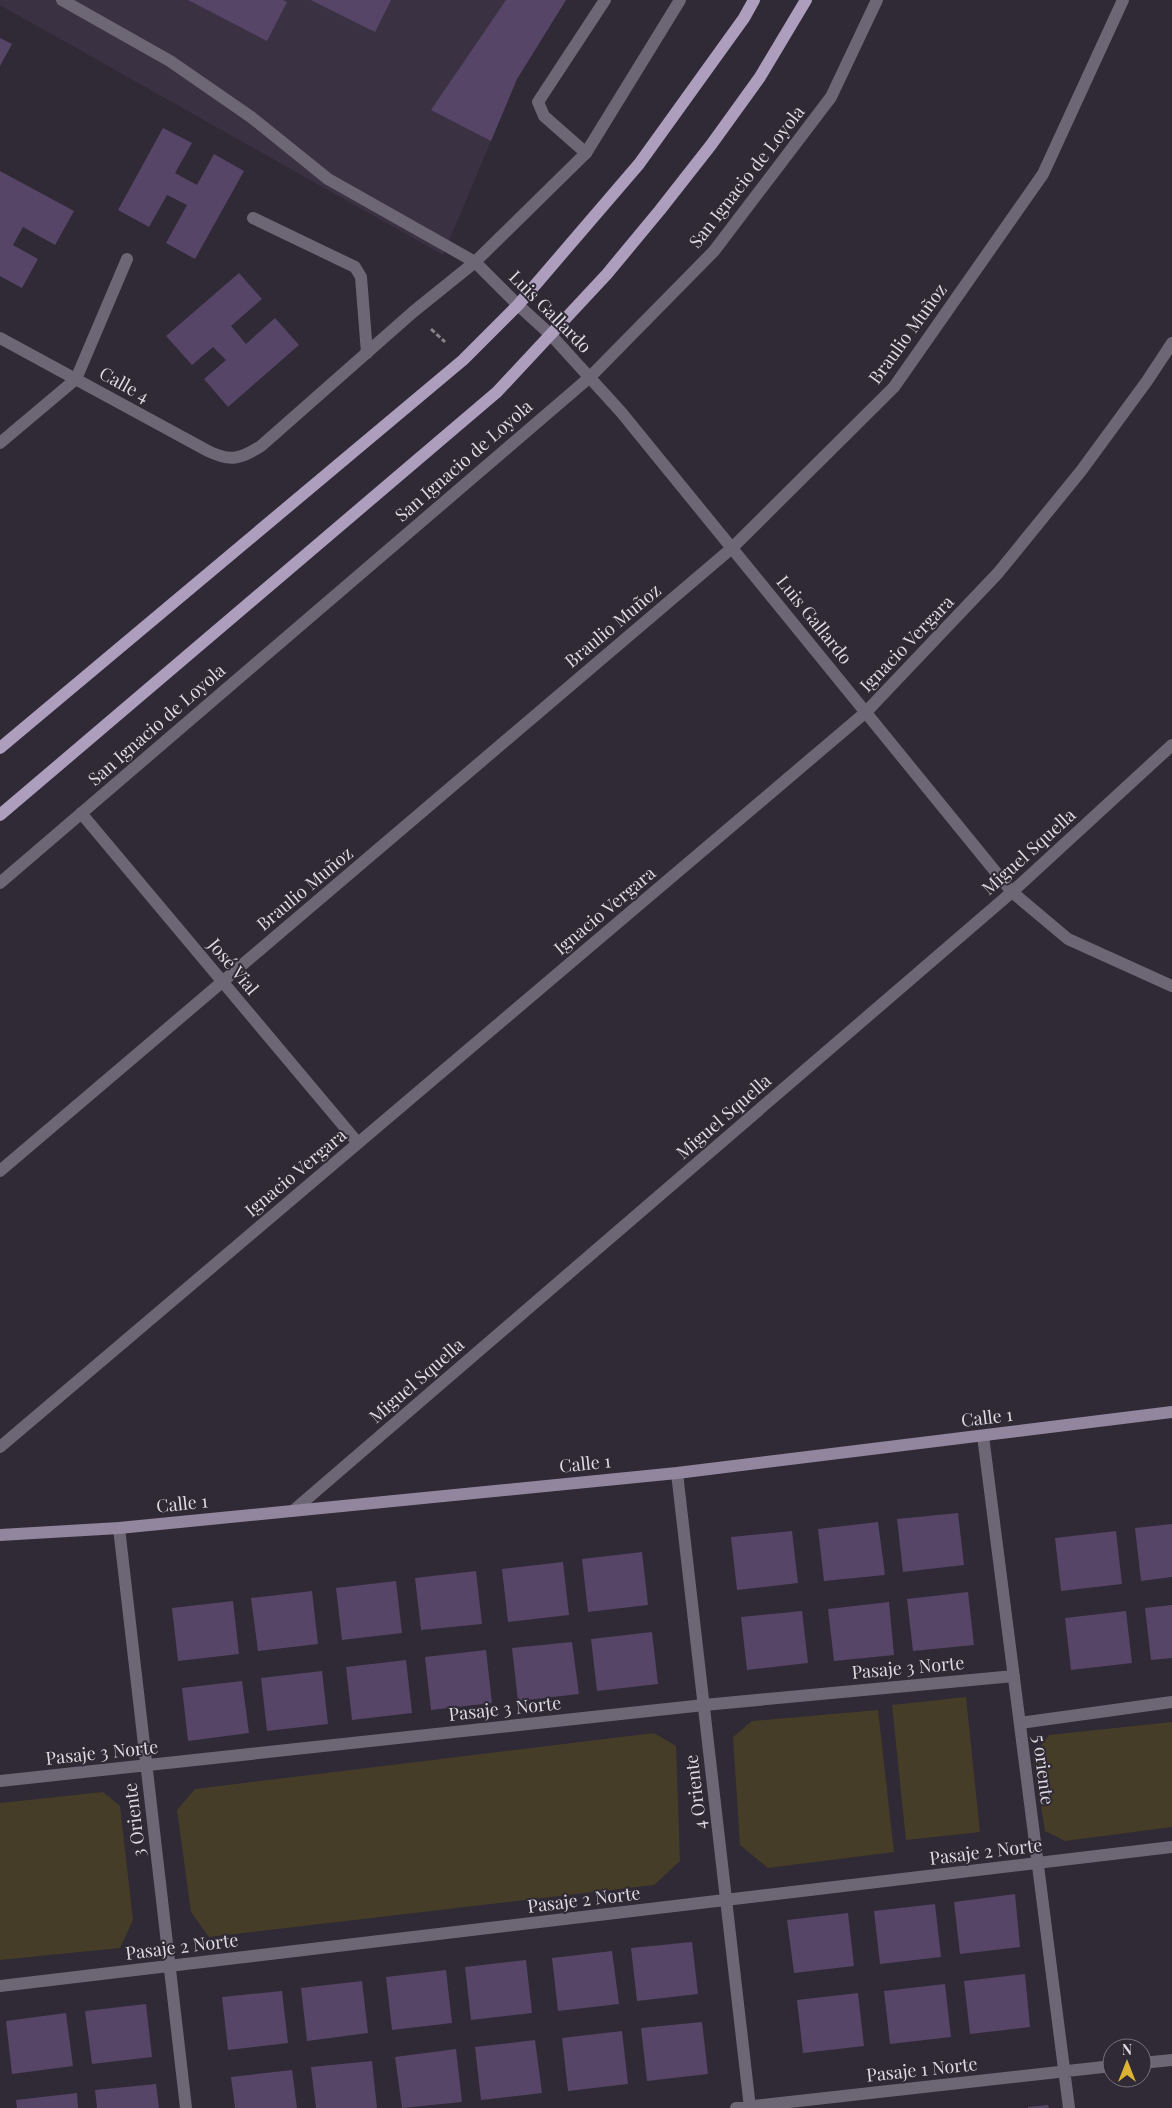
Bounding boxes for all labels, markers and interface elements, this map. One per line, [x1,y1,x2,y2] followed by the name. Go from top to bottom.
[683,100,809,253] street label: San Ignacio de Loyola
[504,265,597,358] street label: Luis Gallardo
[863,278,952,388] street label: Braulio Muñoz
[95,361,154,408] street label: Calle 4
[390,394,537,527] street label: San Ignacio de Loyola
[772,570,858,669] street label: Luis Gallardo
[559,578,665,672] street label: Braulio Muñoz
[854,590,959,697] street label: Ignacio Vergara
[83,658,230,791] street label: San Ignacio de Loyola
[976,803,1080,900] street label: Miguel Squella
[251,841,357,935] street label: Braulio Muñoz
[549,861,660,960] street label: Ignacio Vergara
[203,932,264,1000] street label: José Vial
[671,1068,776,1164] street label: Miguel Squella
[240,1123,351,1222] street label: Ignacio Vergara
[364,1332,469,1428] street label: Miguel Squella
[960,1402,1014,1432] street label: Calle 1
[558,1448,612,1478] street label: Calle 1
[155,1488,209,1518] street label: Calle 1
[851,1650,965,1684] street label: Pasaje 3 Norte
[447,1690,562,1726] street label: Pasaje 3 Norte
[44,1734,159,1770] street label: Pasaje 3 Norte
[1028,1734,1060,1806] street label: 5 oriente
[679,1753,712,1831] street label: 4 Oriente
[118,1782,150,1859] street label: 3 Oriente
[928,1832,1044,1870] street label: Pasaje 2 Norte
[526,1880,642,1918] street label: Pasaje 2 Norte
[124,1927,240,1965] street label: Pasaje 2 Norte
[1102,2038,1152,2088] north arrow
[1122,2040,1132,2059] text: N
[865,2051,979,2087] street label: Pasaje 1 Norte

